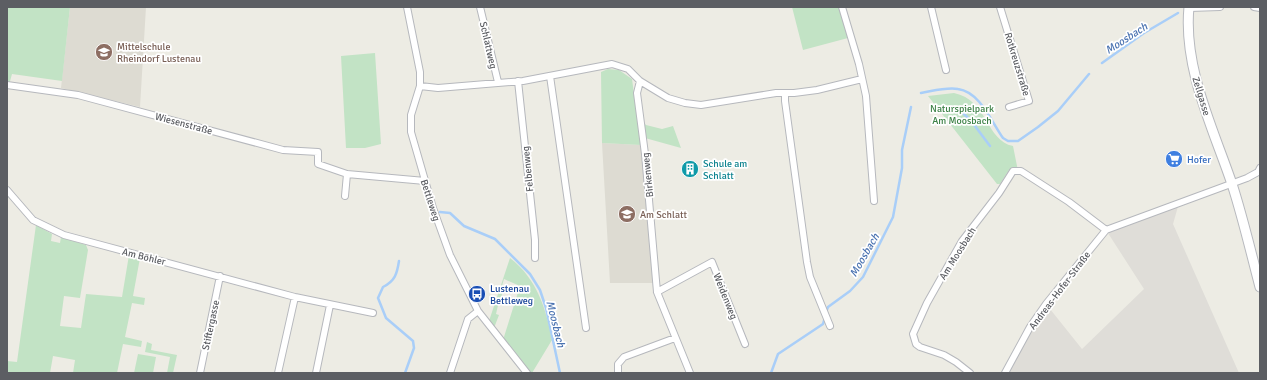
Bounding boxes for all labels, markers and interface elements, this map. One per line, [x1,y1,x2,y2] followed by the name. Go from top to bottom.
[1103,19,1151,57] water label: Moosbach
[477,20,499,70] street label: Schlattweg
[1002,31,1032,97] street label: Rotkreuzstraße
[117,41,201,65] place label: Mittelschule Rheindorf Lustenau
[94,42,114,62] school or university icon: Mittelschule Rheindorf Lustenau
[1189,75,1213,117] street label: Zellgasse
[930,103,994,127] park label: Naturspielpark Am Moosbach
[154,111,214,137] street label: Wiesenstraße
[520,145,536,192] street label: Felbenweg
[1164,149,1184,169] supermarket icon: Hofer
[640,152,656,198] street label: Birkenweg
[1187,154,1211,166] place label: Hofer
[703,158,747,182] place label: Schule am Schlatt
[680,159,700,179] building icon: Schule am Schlatt
[418,178,442,223] street label: Bettleweg
[617,204,637,224] school or university icon: Am Schlatt
[640,209,687,221] place label: Am Schlatt
[937,225,979,282] street label: Am Moosbach
[847,230,882,279] water label: Moosbach
[121,246,167,268] street label: Am Böhler
[1027,249,1093,332] street label: Andreas-Hofer-Straße
[710,271,740,321] street label: Weidenweg
[490,283,533,307] place label: Lustenau Bettleweg
[467,284,487,304] bus stop icon: Lustenau Bettleweg
[200,299,222,351] street label: Stiftergasse
[543,299,568,350] water label: Moosbach

